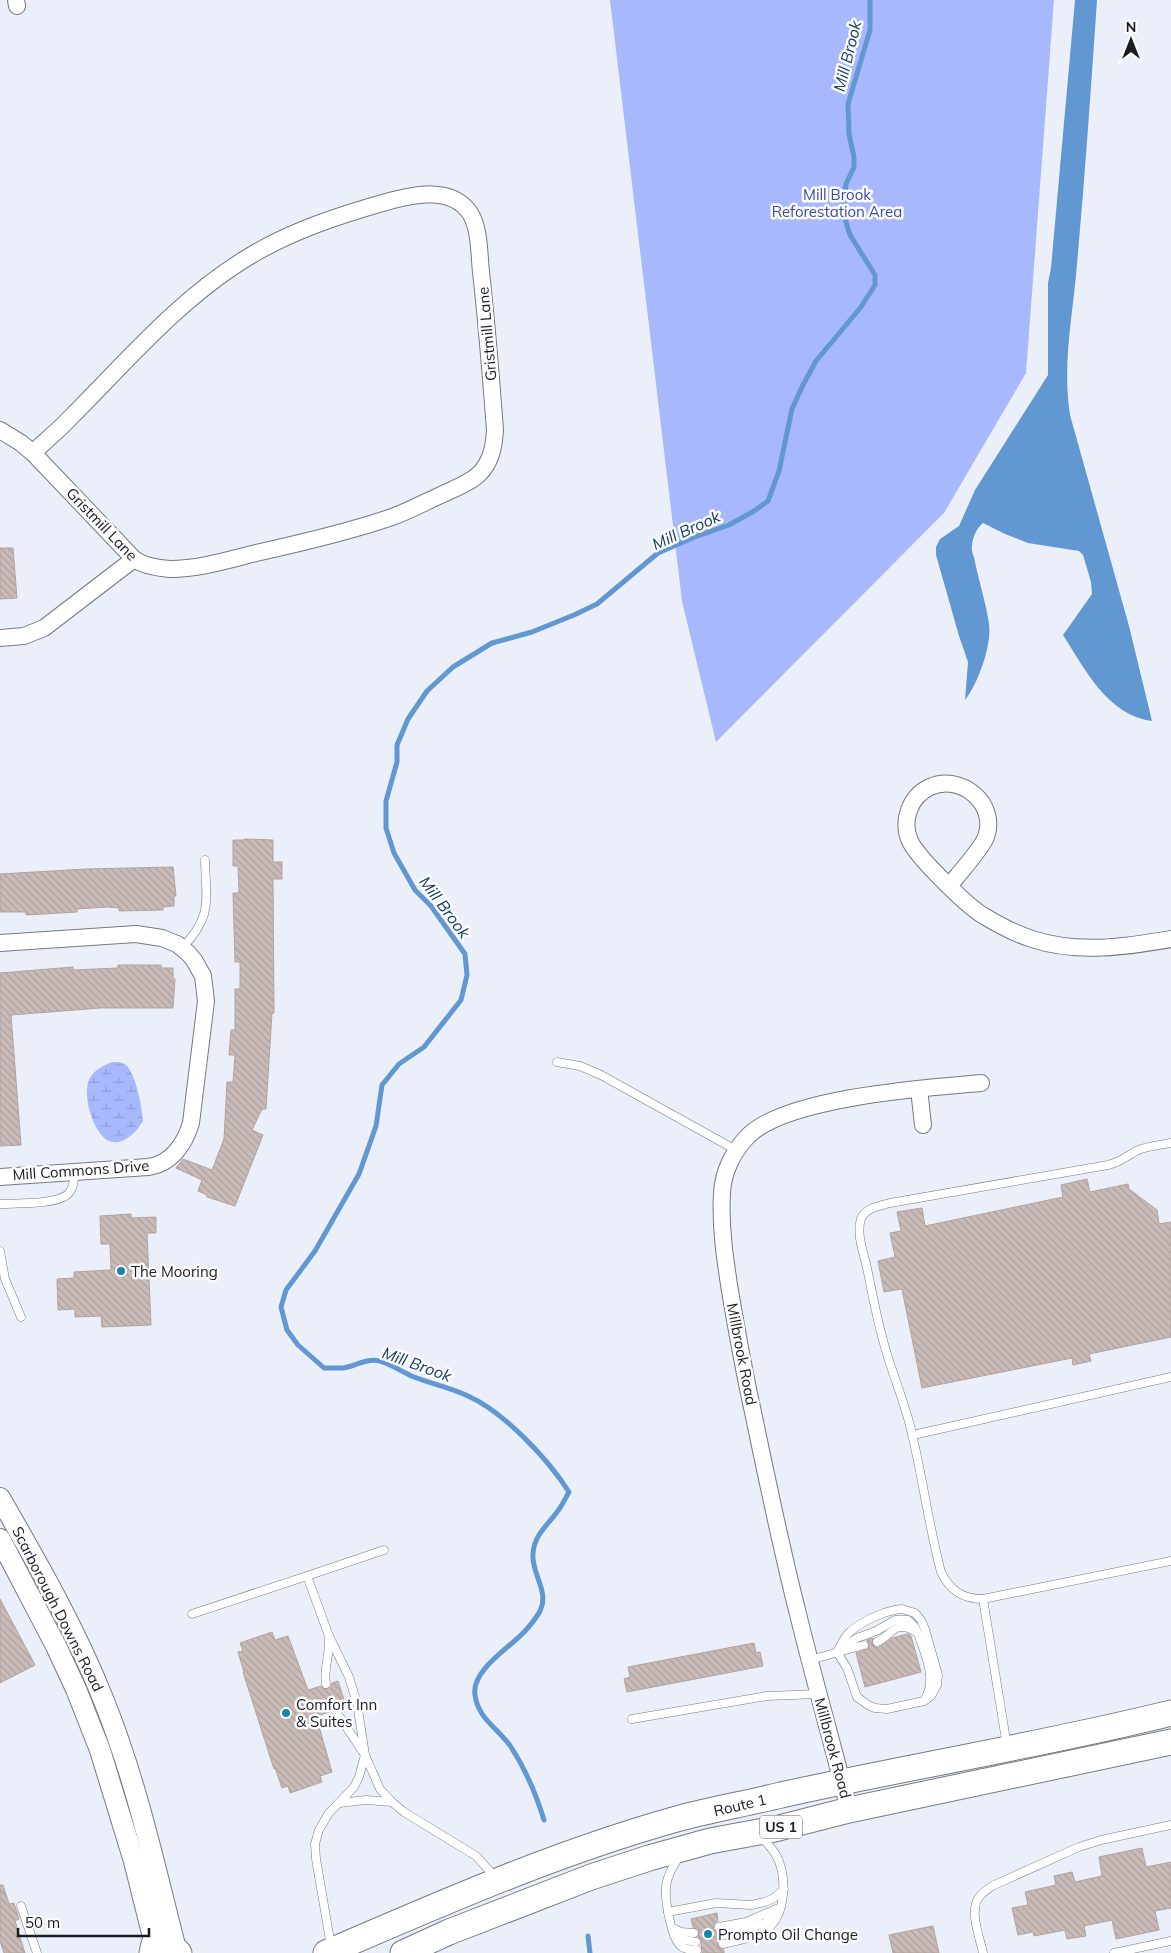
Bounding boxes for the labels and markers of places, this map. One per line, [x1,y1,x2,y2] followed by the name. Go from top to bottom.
[131,1262,218,1281] place label: The Mooring
[115,1265,127,1277] marker: The Mooring
[296,1695,377,1731] place label: Comfort Inn & Suites
[280,1707,292,1719] marker: Comfort Inn & Suites
[718,1925,858,1944] place label: Prompto Oil Change
[702,1928,714,1940] marker: Prompto Oil Change

